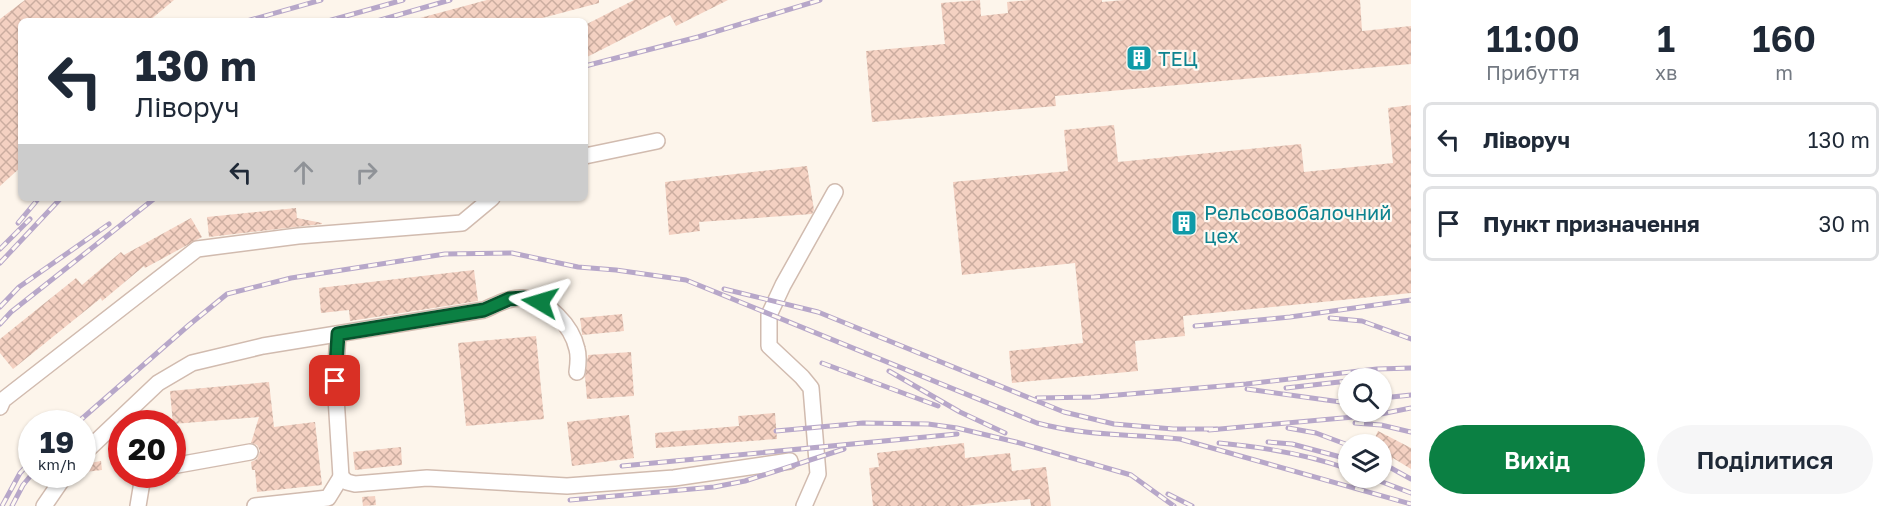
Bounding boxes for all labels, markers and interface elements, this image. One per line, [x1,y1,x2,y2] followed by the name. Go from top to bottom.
[1486,17,1580,60] text: 11:00
[1657,17,1675,60] text: 1
[1752,17,1816,60] text: 160
[135,40,257,90] text: 130 m
[36,42,114,120] icon: left
[1124,43,1154,73] building icon: ТЕЦ
[1158,46,1198,70] place label: ТЕЦ
[1486,60,1580,84] text: Прибуття
[1655,60,1677,84] text: хв
[1775,60,1793,84] text: m
[135,91,239,123] text: Ліворуч
[1432,123,1465,156] icon: left
[1483,126,1570,153] text: Ліворуч
[1808,126,1870,153] text: 130 m
[224,156,257,189] icon: left
[287,156,320,189] icon: ahead
[350,156,383,189] icon: right
[1204,200,1392,247] place label: Рельсовобалочний цех
[1432,207,1465,240] icon: arrive
[1169,208,1199,238] building icon: Рельсовобалочний цех
[1483,210,1700,237] text: Пункт призначення
[1819,210,1870,237] text: 30 m
[508,270,572,334] position arrow
[309,355,360,406] pin
[318,364,351,397] icon: arrive
[1338,368,1392,488] map controls
[1338,368,1392,422] button: search
[108,410,186,488] speed limit sign: 20
[40,424,74,460] text: 19
[1429,425,1645,494] button: Вихід
[1657,425,1873,494] button: Поділитися
[1338,434,1392,488] button: layers
[38,455,76,473] text: km/h

